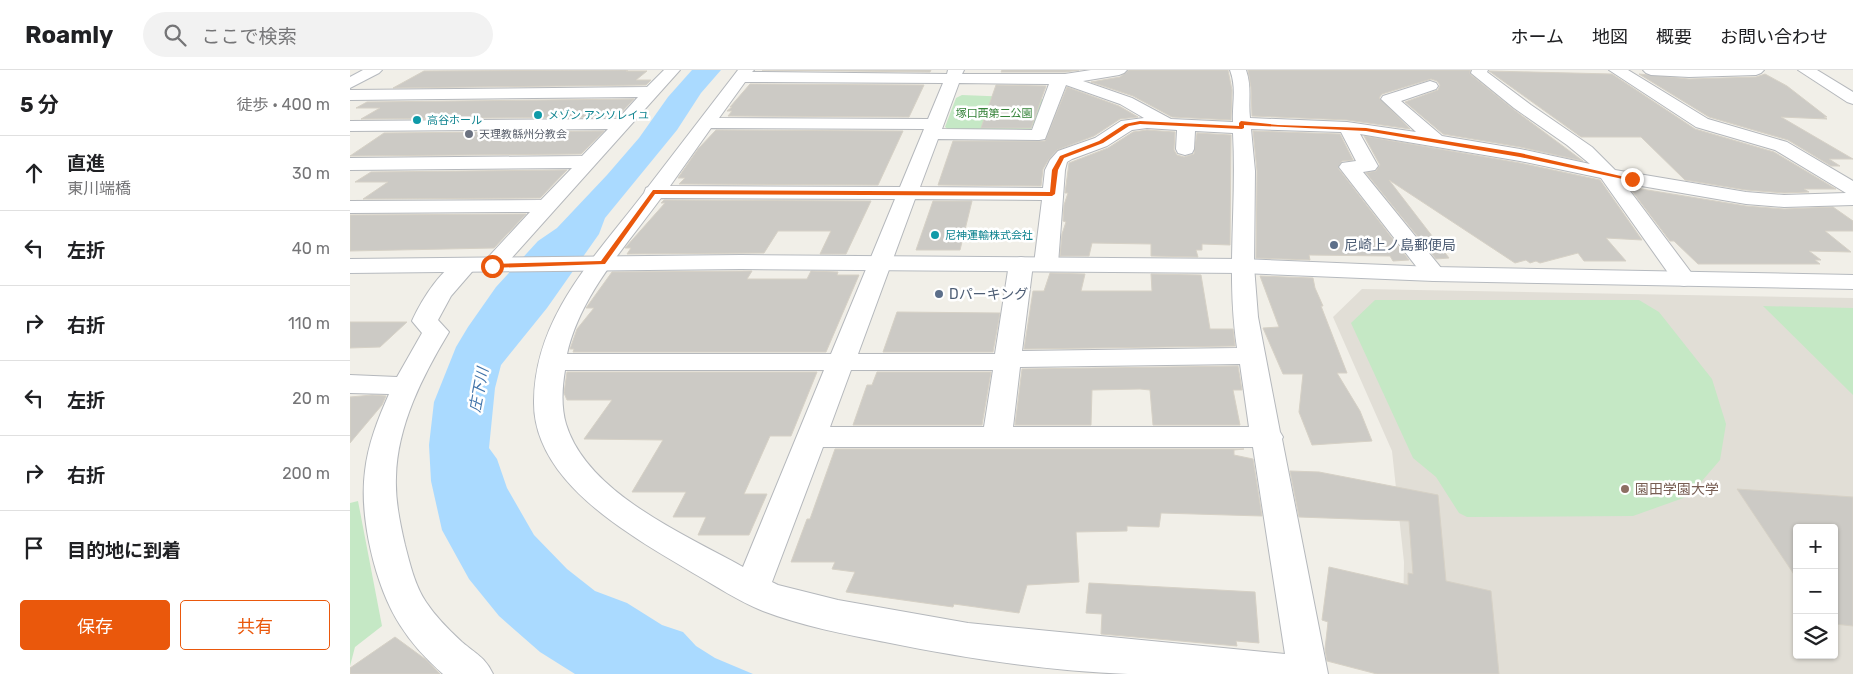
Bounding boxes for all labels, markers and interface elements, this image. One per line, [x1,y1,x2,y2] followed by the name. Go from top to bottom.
[143,12,493,57] search box
[25,21,113,49] text: Roamly
[161,21,189,49] icon: search
[201,25,296,48] text: ここで検索
[1511,26,1564,48] text: ホーム
[1592,26,1628,48] text: 地図
[1656,26,1692,48] text: 概要
[1720,26,1828,48] text: お問い合わせ
[20,92,59,117] text: 5 分
[236,95,330,114] text: 徒歩 · 400 m
[956,107,1033,120] park label: 塚口西第二公園
[532,109,544,121] marker: メゾン アンソレイユ
[548,109,649,122] place label: メゾン アンソレイユ
[411,114,423,126] marker: 高谷ホール
[427,114,482,127] place label: 高谷ホール
[463,128,475,140] marker: 天理教緜州分教会
[479,128,567,141] place label: 天理教緜州分教会
[67,152,105,175] text: 直進
[20,159,48,187] icon: ahead
[292,164,330,183] text: 30 m
[1621,168,1644,191] route end
[67,179,131,198] text: 東川端橋
[929,229,941,241] marker: 尼神運輸株式会社
[945,229,1033,242] place label: 尼神運輸株式会社
[20,234,48,262] icon: left
[1344,237,1456,254] place label: 尼崎上ノ島郵便局
[67,239,105,262] text: 左折
[292,239,330,258] text: 40 m
[1328,239,1340,251] marker: 尼崎上ノ島郵便局
[481,255,504,278] route start
[949,286,1028,303] place label: Dパーキング
[933,288,945,300] marker: Dパーキング
[20,309,48,337] icon: right
[67,314,105,337] text: 右折
[288,314,330,333] text: 110 m
[466,364,493,414] water label: 庄下川
[20,384,48,412] icon: left
[67,389,105,412] text: 左折
[292,389,330,408] text: 20 m
[20,459,48,487] icon: right
[67,464,105,487] text: 右折
[282,464,330,483] text: 200 m
[1635,481,1719,498] place label: 園田学園大学
[1619,483,1631,495] marker: 園田学園大学
[1793,524,1838,659] map controls
[1793,524,1838,569] button: +
[20,534,48,562] icon: arrive
[67,539,181,562] text: 目的地に到着
[1793,569,1838,614] button: −
[20,600,170,650] button: 保存
[180,600,330,650] button: 共有
[1793,614,1838,659] button: layers

